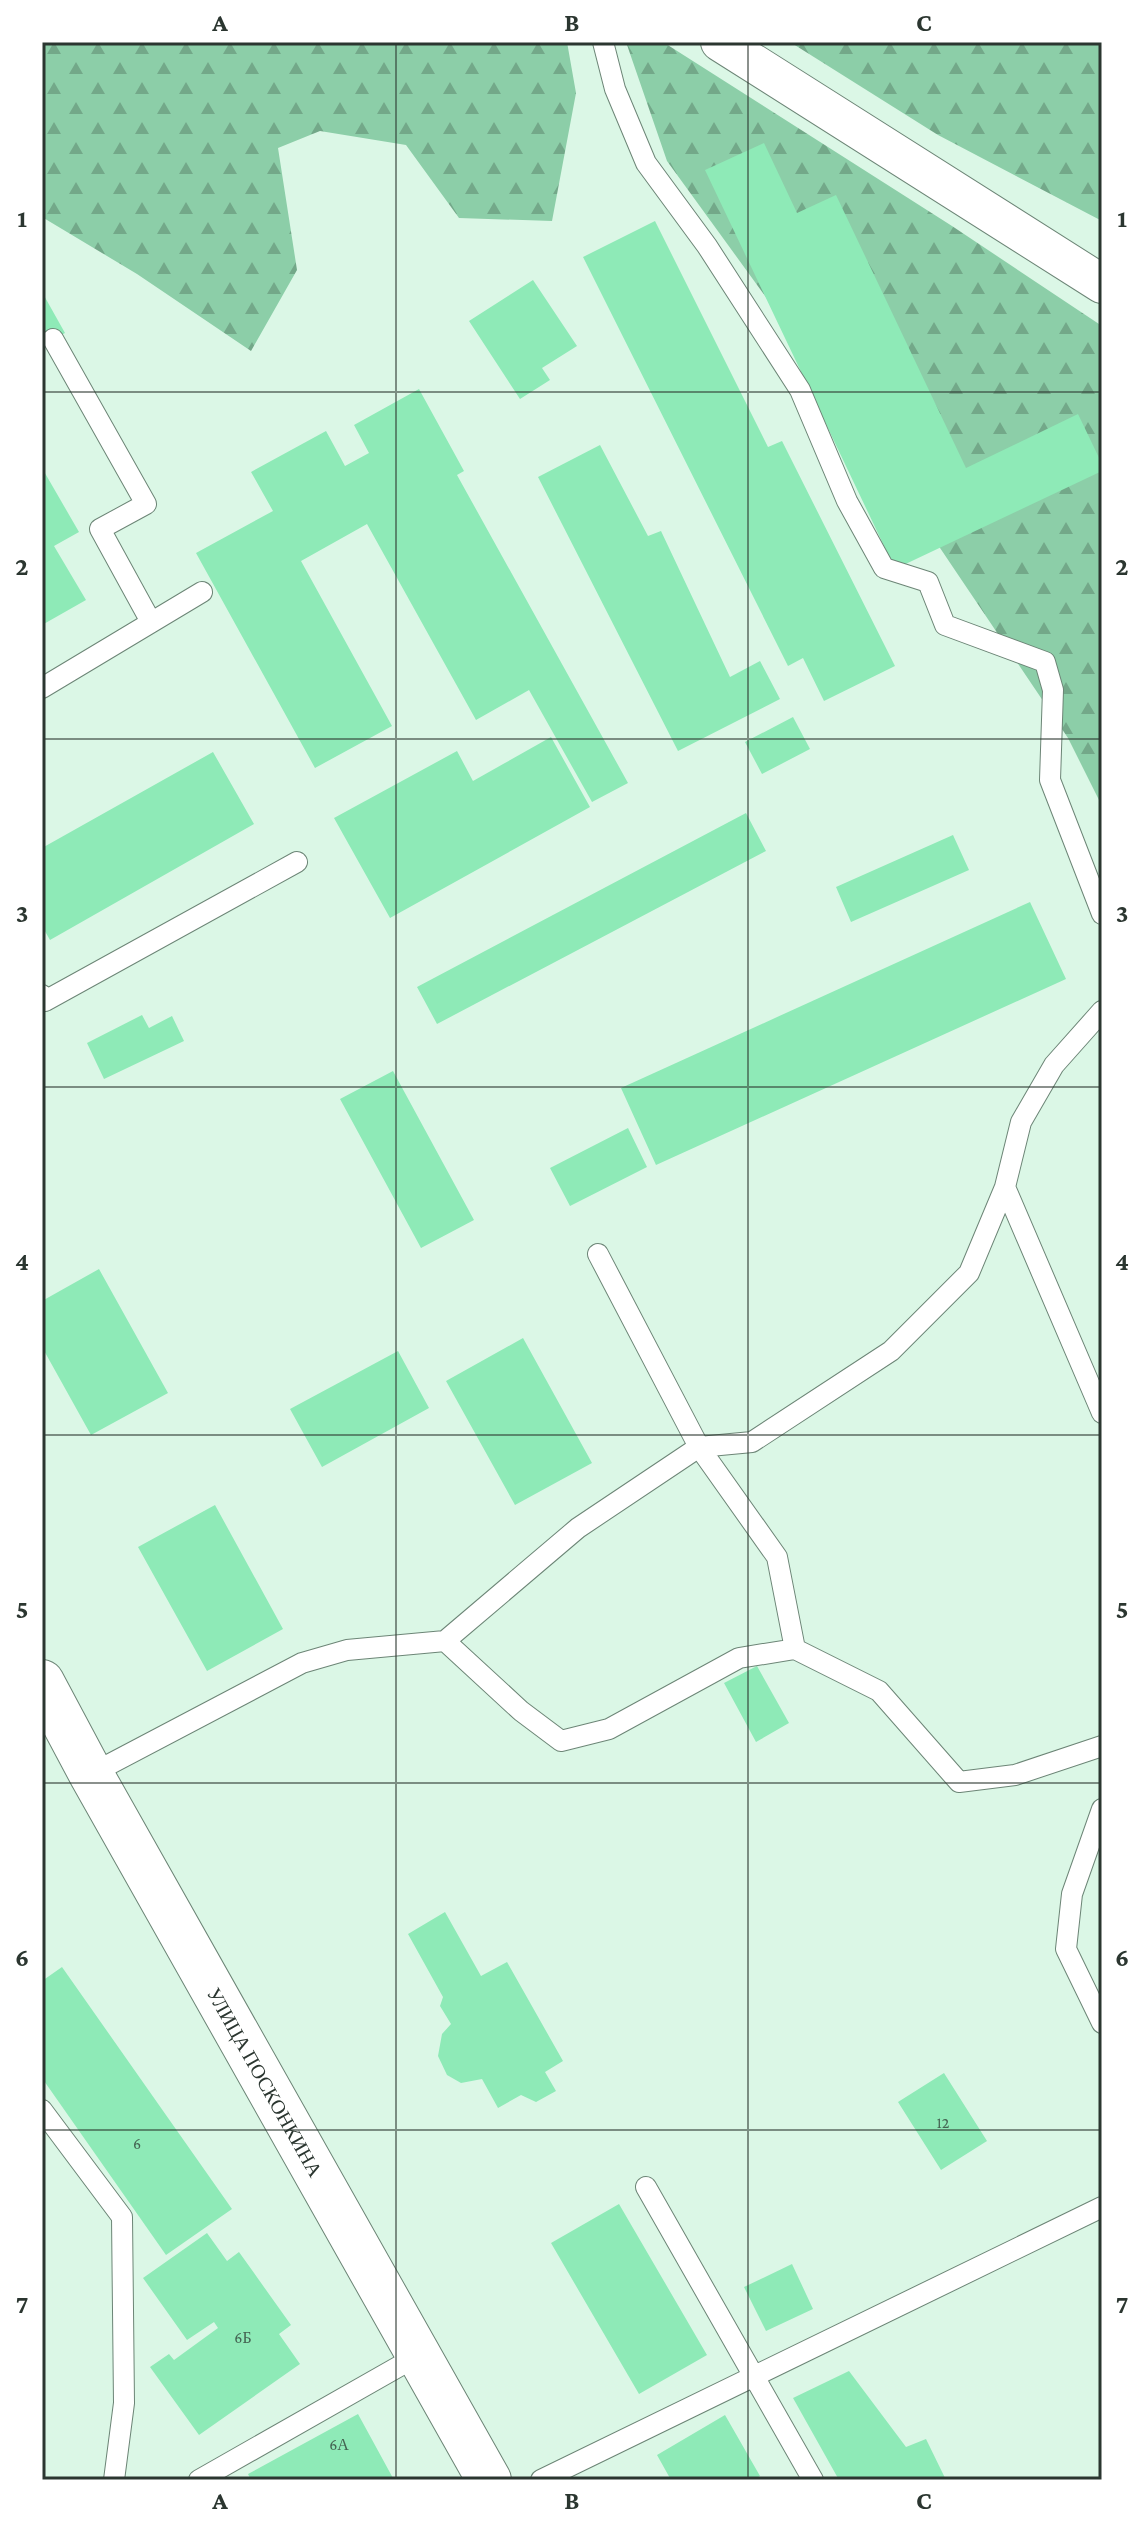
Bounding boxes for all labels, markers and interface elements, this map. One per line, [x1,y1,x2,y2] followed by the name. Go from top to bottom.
[211,8,228,37] text: A
[564,8,580,37] text: B
[916,8,932,37] text: C
[17,204,27,233] text: 1
[1117,204,1127,233] text: 1
[15,552,29,581] text: 2
[1115,552,1129,581] text: 2
[16,899,28,928] text: 3
[1116,899,1128,928] text: 3
[15,1247,29,1276] text: 4
[1115,1247,1129,1276] text: 4
[16,1595,28,1624] text: 5
[1116,1595,1128,1624] text: 5
[15,1943,29,1972] text: 6
[1115,1943,1129,1972] text: 6
[203,1984,327,2181] street label: УЛИЦА ПОСКОНКИНА
[937,2114,950,2131] house number: 12
[133,2135,141,2152] house number: 6
[16,2290,28,2319] text: 7
[1116,2290,1128,2319] text: 7
[234,2329,252,2346] house number: 6Б
[329,2436,349,2453] house number: 6А
[211,2486,228,2515] text: A
[564,2486,580,2515] text: B
[916,2486,932,2515] text: C

